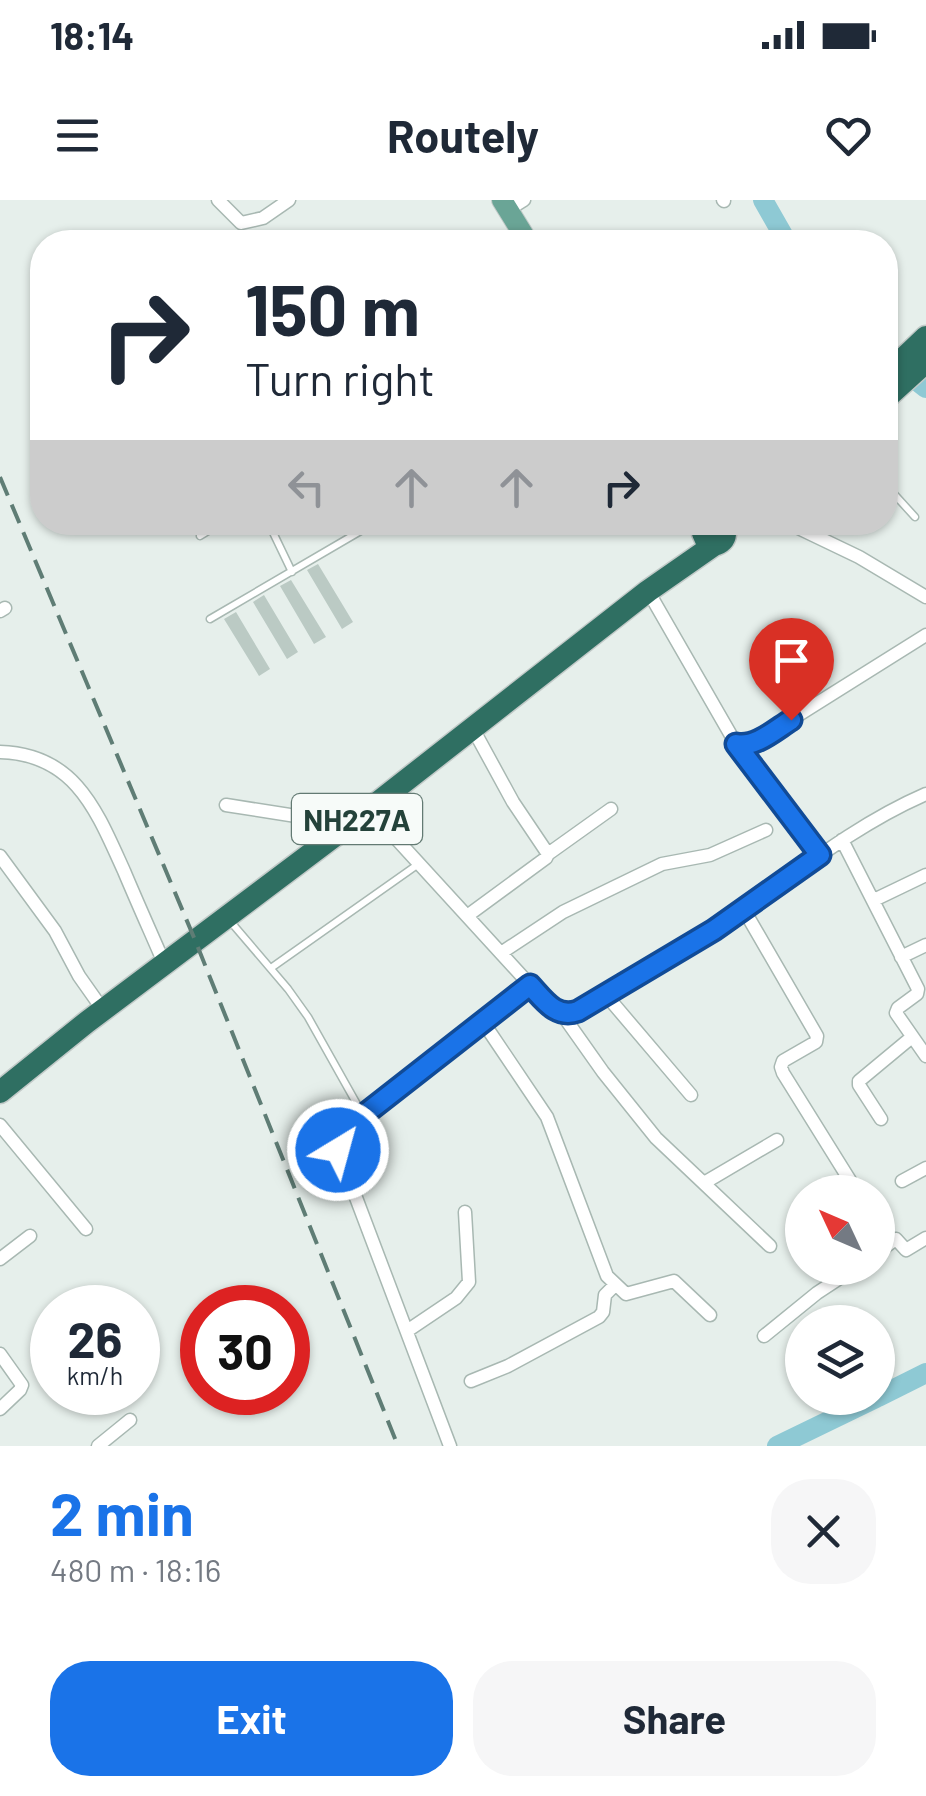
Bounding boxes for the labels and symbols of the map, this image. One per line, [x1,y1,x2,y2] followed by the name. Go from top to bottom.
[749,618,834,721] pin
[292,794,422,844] road number: NH227A
[286,1098,390,1202] position arrow
[785,1175,895,1285] north arrow
[180,1285,310,1415] speed limit sign: 30

